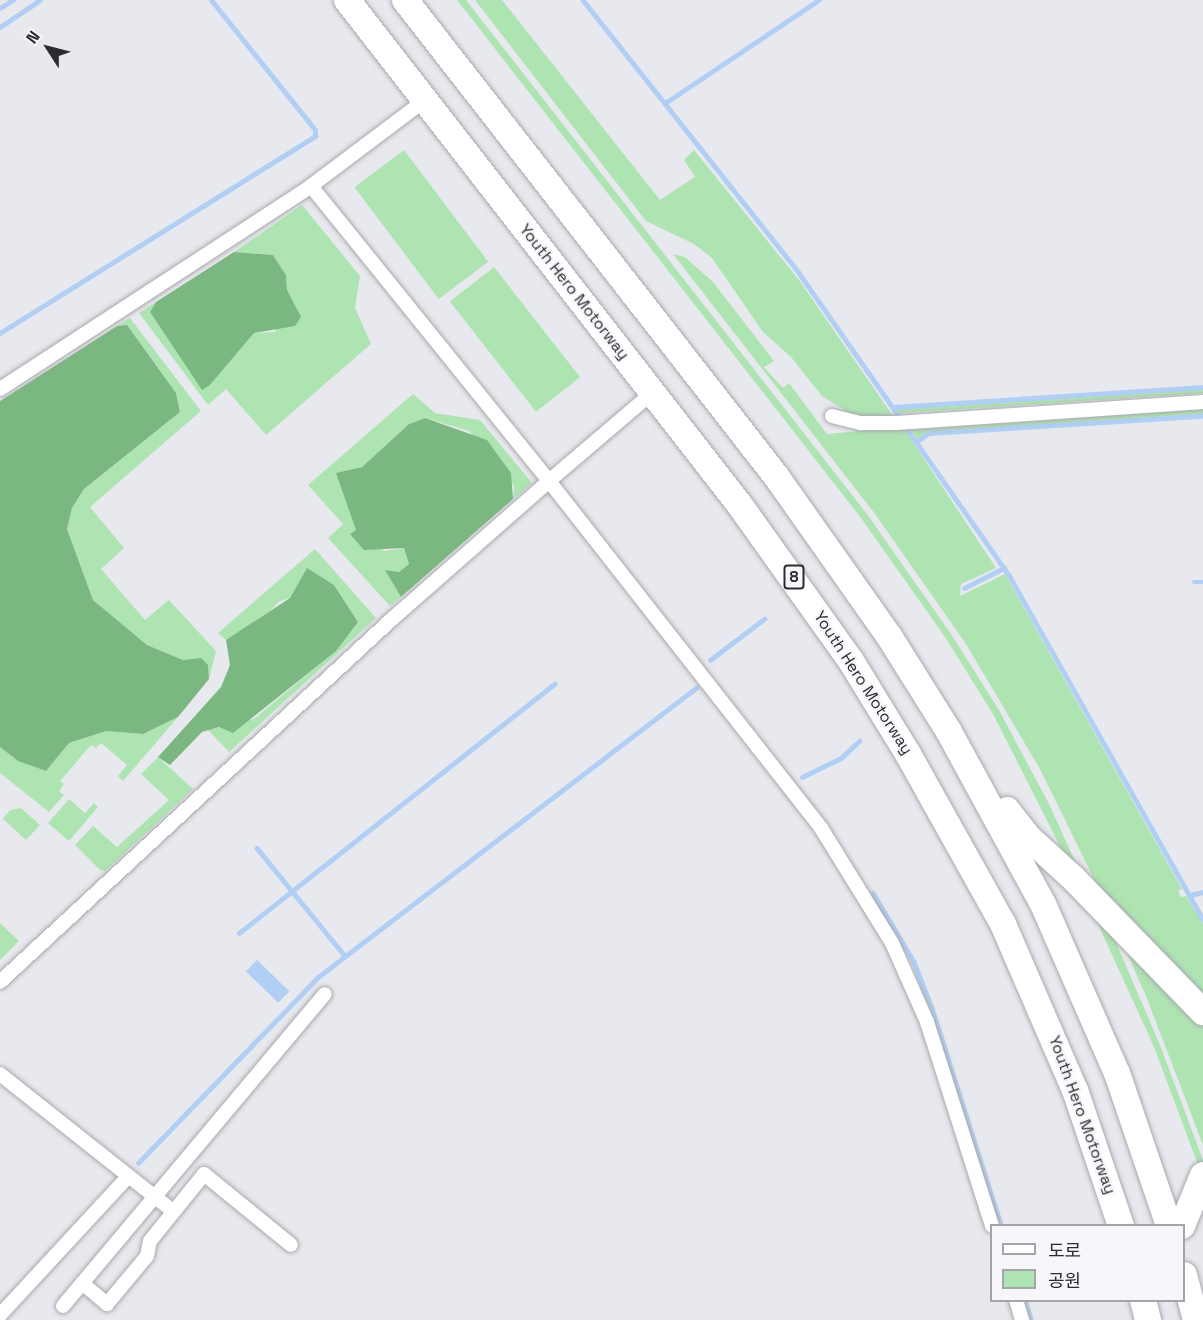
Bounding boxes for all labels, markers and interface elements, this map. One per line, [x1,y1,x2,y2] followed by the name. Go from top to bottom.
[18,18,78,78] north arrow
[21,27,45,48] text: N
[515,220,633,364] street label: Youth Hero Motorway
[784,565,804,589] road number: 8
[809,608,917,758] street label: Youth Hero Motorway
[1044,1033,1120,1197] street label: Youth Hero Motorway
[990,1224,1185,1302] legend
[1048,1239,1081,1262] text: 도로
[1048,1269,1081,1292] text: 공원

